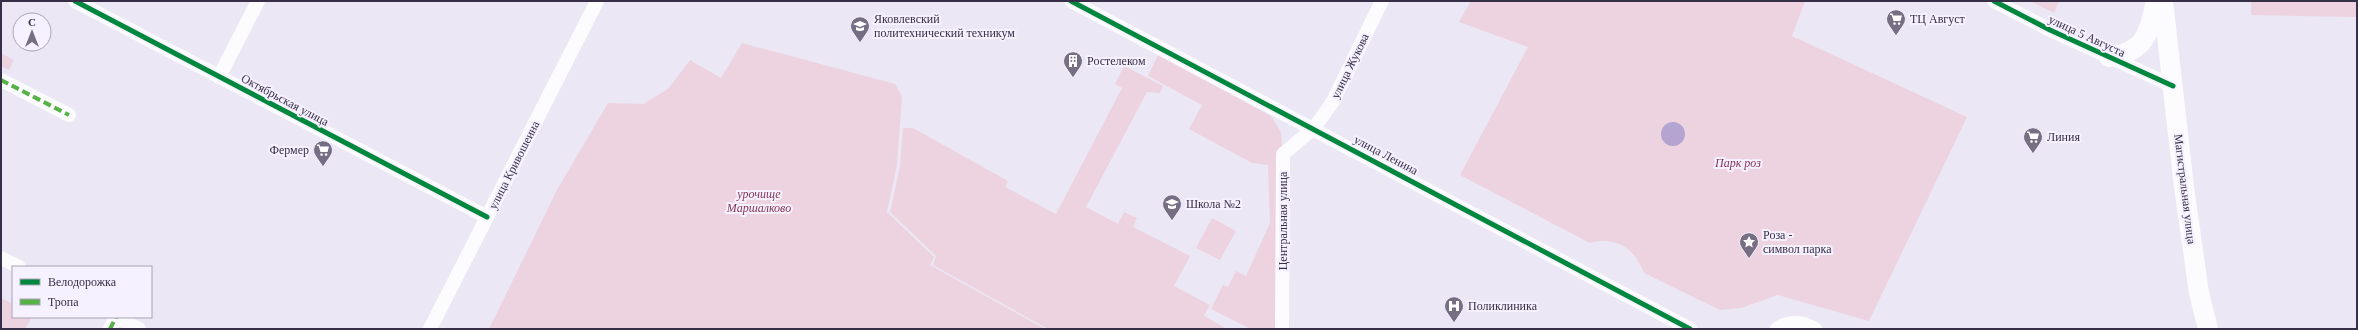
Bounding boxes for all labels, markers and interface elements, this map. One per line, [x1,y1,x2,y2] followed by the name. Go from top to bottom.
[1885,8,1907,36] supermarket icon: ТЦ Август
[12,12,52,52] north arrow
[874,12,1015,40] place label: Яковлевский политехнический техникум
[1910,12,1966,26] place label: ТЦ Август
[2046,12,2128,60] street label: улица 5 Августа
[849,15,871,43] school or university icon: Яковлевский политехнический техникум
[28,16,36,28] text: С
[1328,30,1372,101] street label: улица Жукова
[1062,50,1084,78] building icon: Ростелеком
[1087,54,1146,68] place label: Ростелеком
[239,71,332,129] street label: Октябрьская улица
[486,118,543,212] street label: улица Кривошеина
[2022,126,2044,154] supermarket icon: Линия
[2047,130,2080,144] place label: Линия
[1352,132,1421,178] street label: улица Ленина
[2171,133,2199,246] street label: Магистральная улица
[312,139,334,167] supermarket icon: Фермер
[269,143,309,157] place label: Фермер
[1714,156,1761,170] park label: Парк роз
[1276,171,1290,270] street label: Центральная улица
[726,187,791,215] park label: урочище Маршалково
[1161,193,1183,221] school or university icon: Школа №2
[1186,197,1241,211] place label: Школа №2
[1763,228,1832,256] place label: Роза - символ парка
[1738,231,1760,259] place icon: Роза - символ парка
[12,266,152,318] legend
[48,275,117,289] text: Велодорожка
[48,295,79,309] text: Тропа
[1443,295,1465,323] hospital icon: Поликлиника
[1468,299,1538,313] place label: Поликлиника

